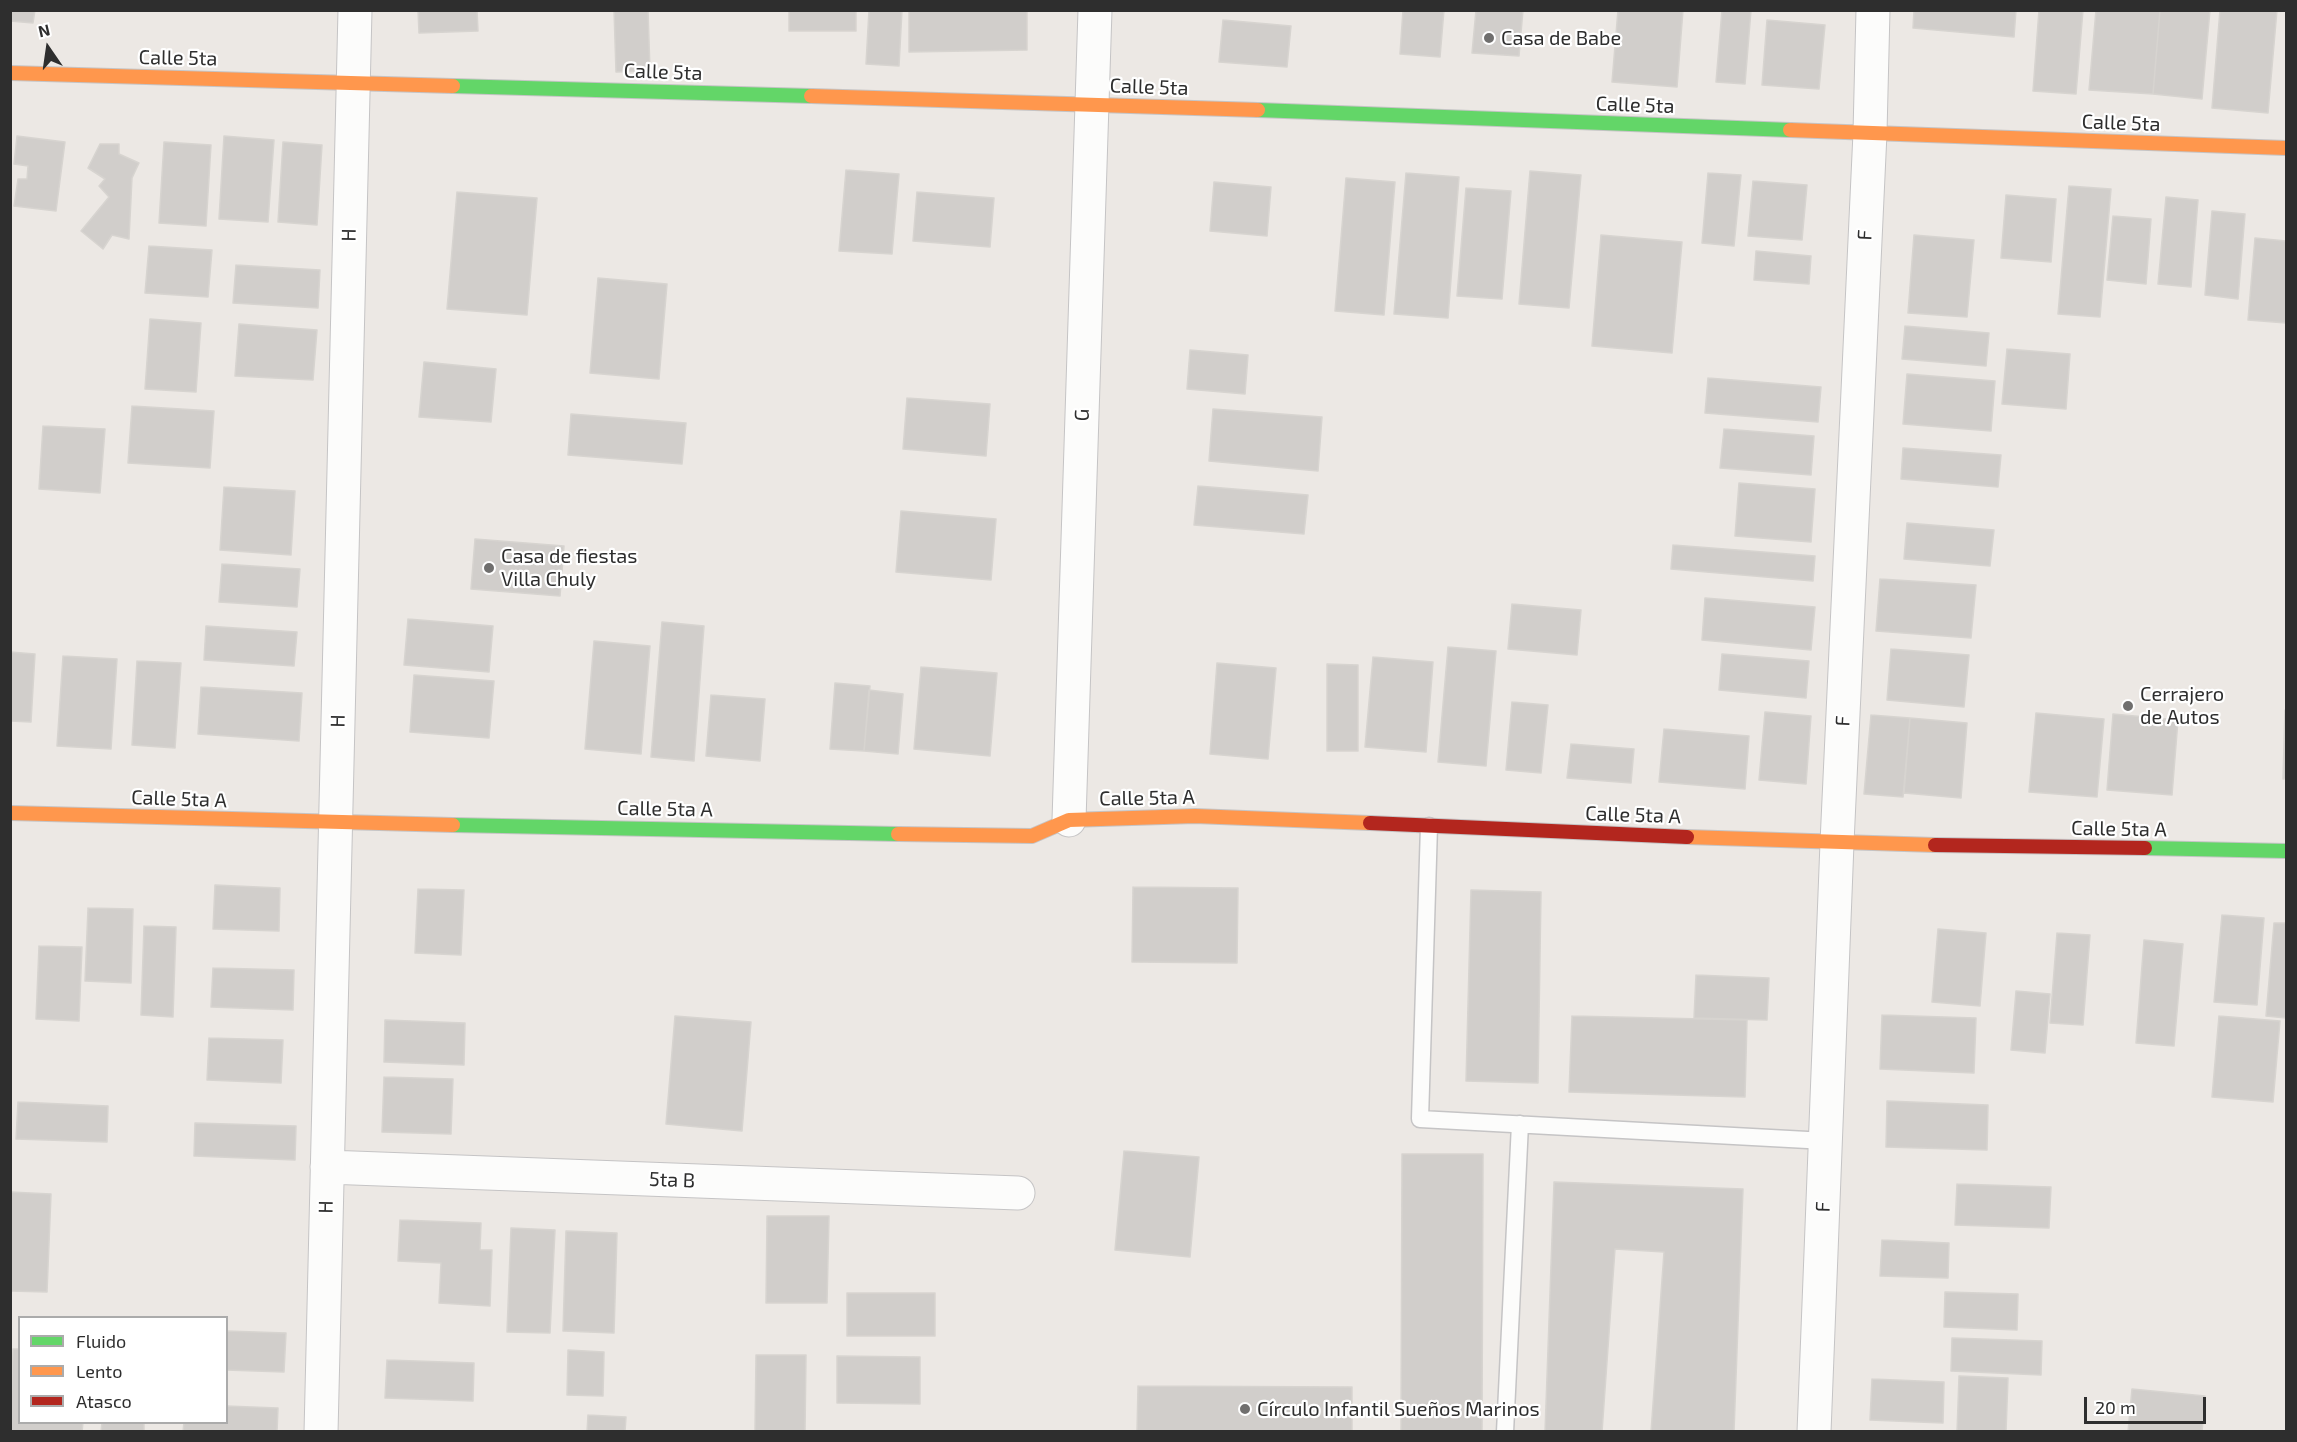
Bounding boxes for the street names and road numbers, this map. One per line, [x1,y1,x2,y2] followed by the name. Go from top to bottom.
[138,45,218,71] street label: Calle 5ta
[623,59,703,85] street label: Calle 5ta
[1109,74,1189,100] street label: Calle 5ta
[1595,92,1675,118] street label: Calle 5ta
[2081,110,2161,136] street label: Calle 5ta
[337,228,361,242] street label: H
[1853,229,1877,241] street label: F
[1070,408,1094,422] street label: G
[326,714,350,728] street label: H
[1831,715,1855,727] street label: F
[131,785,227,813] street label: Calle 5ta A
[1099,785,1195,811] street label: Calle 5ta A
[617,796,713,822] street label: Calle 5ta A
[1585,801,1681,829] street label: Calle 5ta A
[2071,816,2167,842] street label: Calle 5ta A
[649,1167,695,1193] street label: 5ta B
[314,1200,338,1214] street label: H
[1811,1201,1835,1213] street label: F

